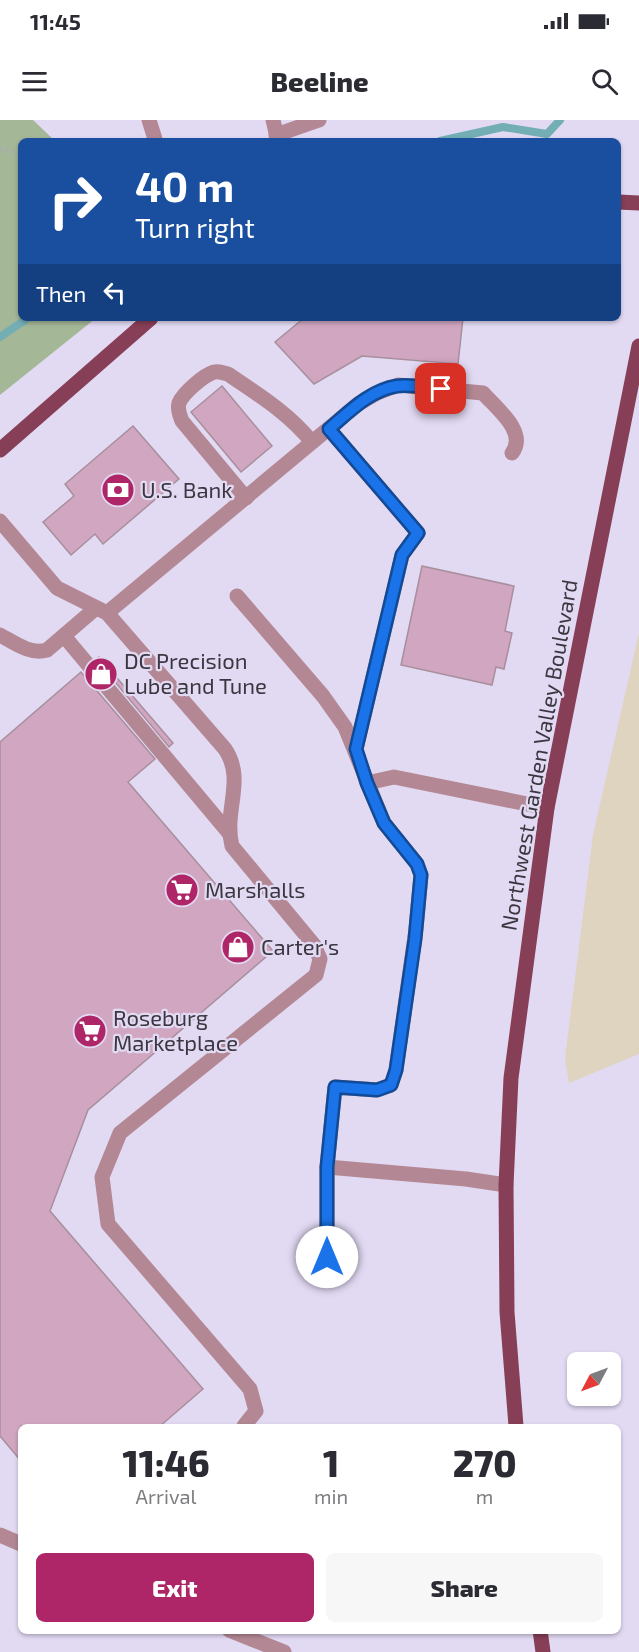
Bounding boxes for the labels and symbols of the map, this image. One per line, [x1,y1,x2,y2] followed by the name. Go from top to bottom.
[415,363,466,414] pin
[100,472,136,508] bank icon: U.S. Bank
[141,476,233,502] place label: U.S. Bank
[494,577,582,932] street label: Northwest Garden Valley Boulevard
[124,647,267,698] place label: DC Precision Lube and Tune
[83,656,119,692] shop icon: DC Precision Lube and Tune
[164,872,200,908] supermarket icon: Marshalls
[205,876,305,902] place label: Marshalls
[220,929,256,965] shop icon: Carter's
[261,933,339,959] place label: Carter's
[113,1004,238,1055] place label: Roseburg Marketplace
[72,1013,108,1049] supermarket icon: Roseburg Marketplace
[295,1225,359,1289] position arrow
[567,1352,621,1406] north arrow

